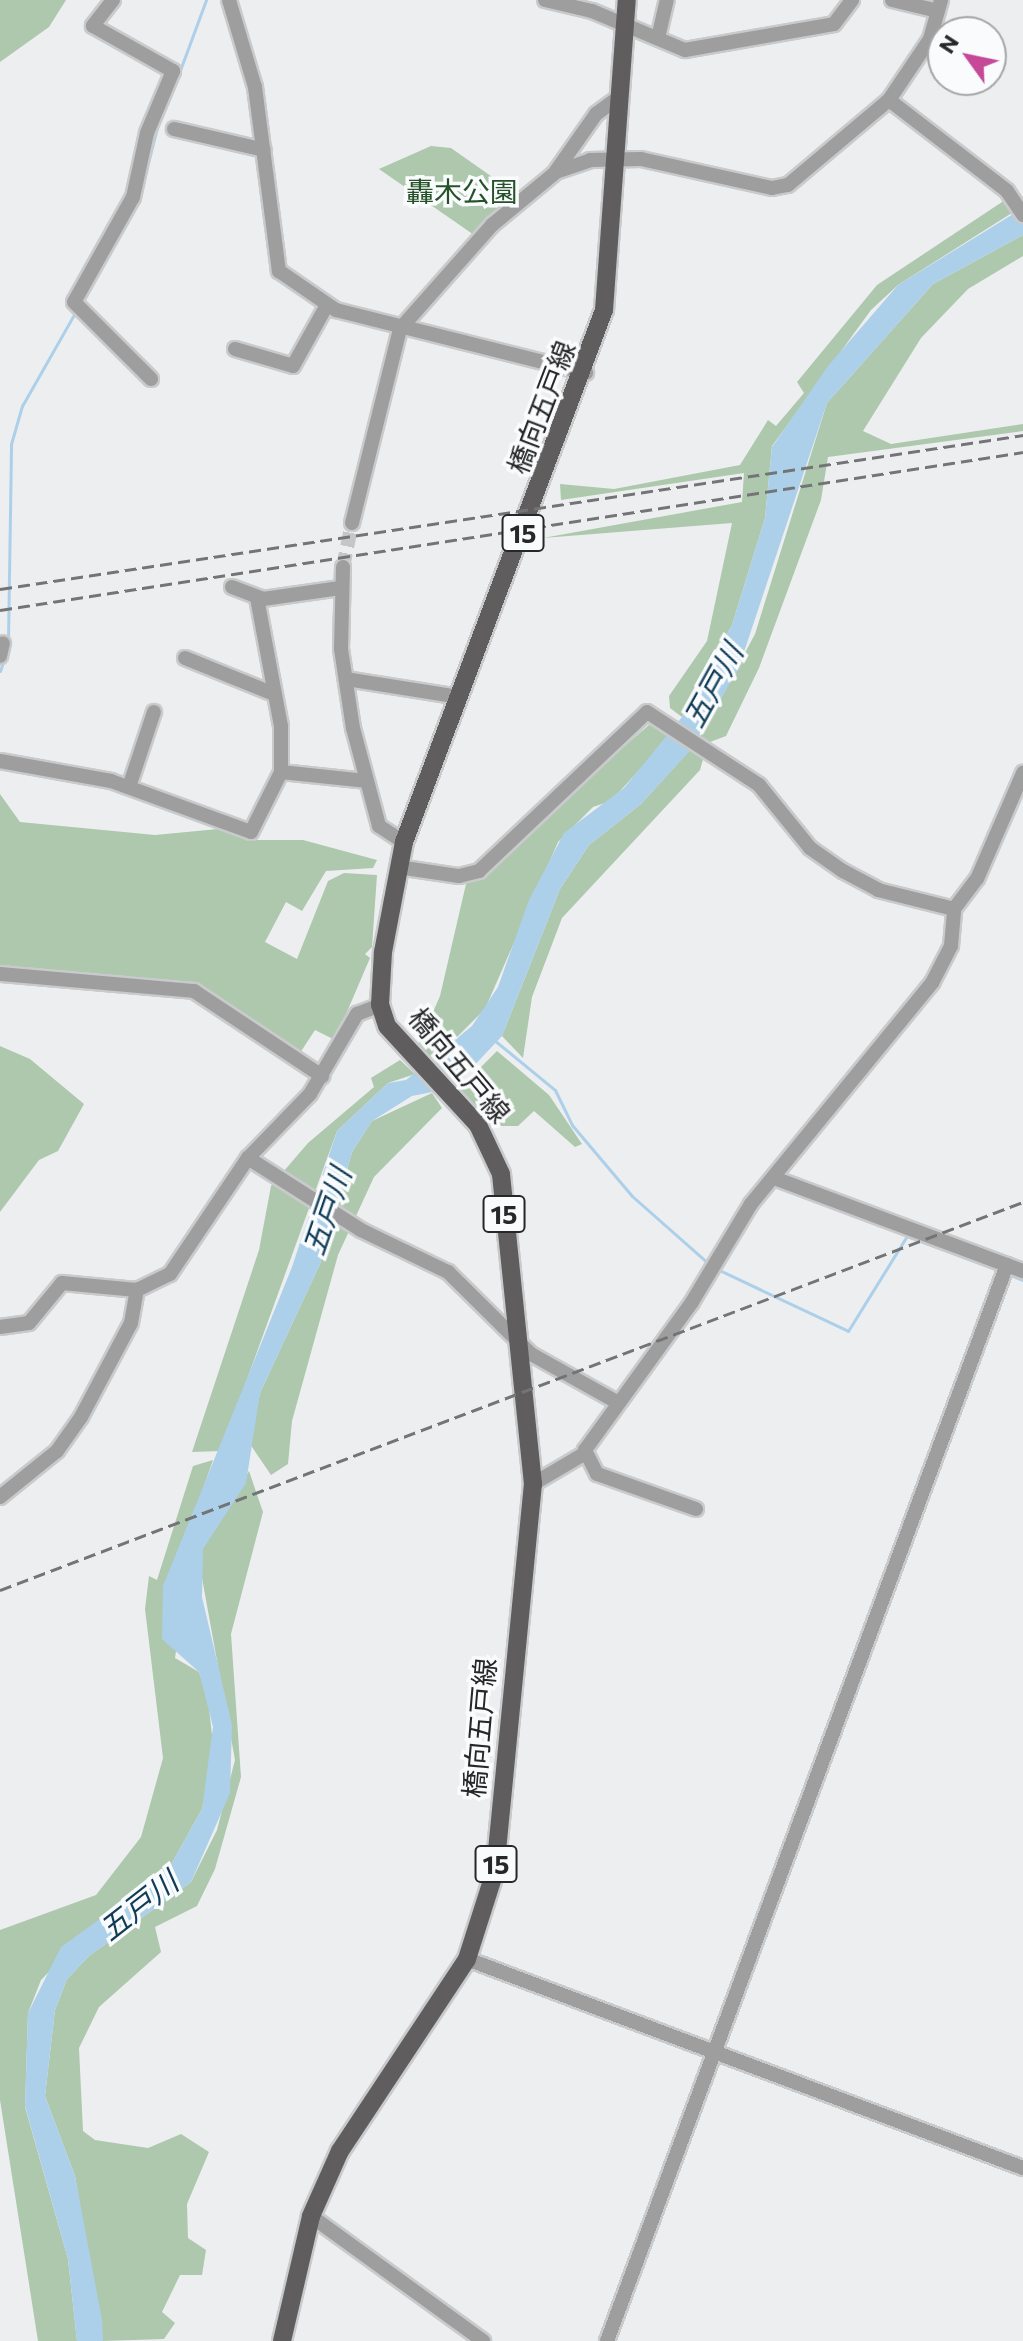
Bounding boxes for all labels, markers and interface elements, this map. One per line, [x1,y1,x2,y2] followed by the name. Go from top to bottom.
[927,16,1007,96] north arrow
[932,29,964,58] text: N
[406,174,518,208] park label: 轟木公園
[500,336,582,478] street label: 橋向五戸線
[501,511,545,555] road number: 15
[674,637,750,733] water label: 五戸川
[402,1001,518,1129] street label: 橋向五戸線
[294,1163,358,1259] water label: 五戸川
[482,1192,526,1236] road number: 15
[456,1657,502,1799] street label: 橋向五戸線
[474,1842,518,1886] road number: 15
[91,1863,185,1947] water label: 五戸川

